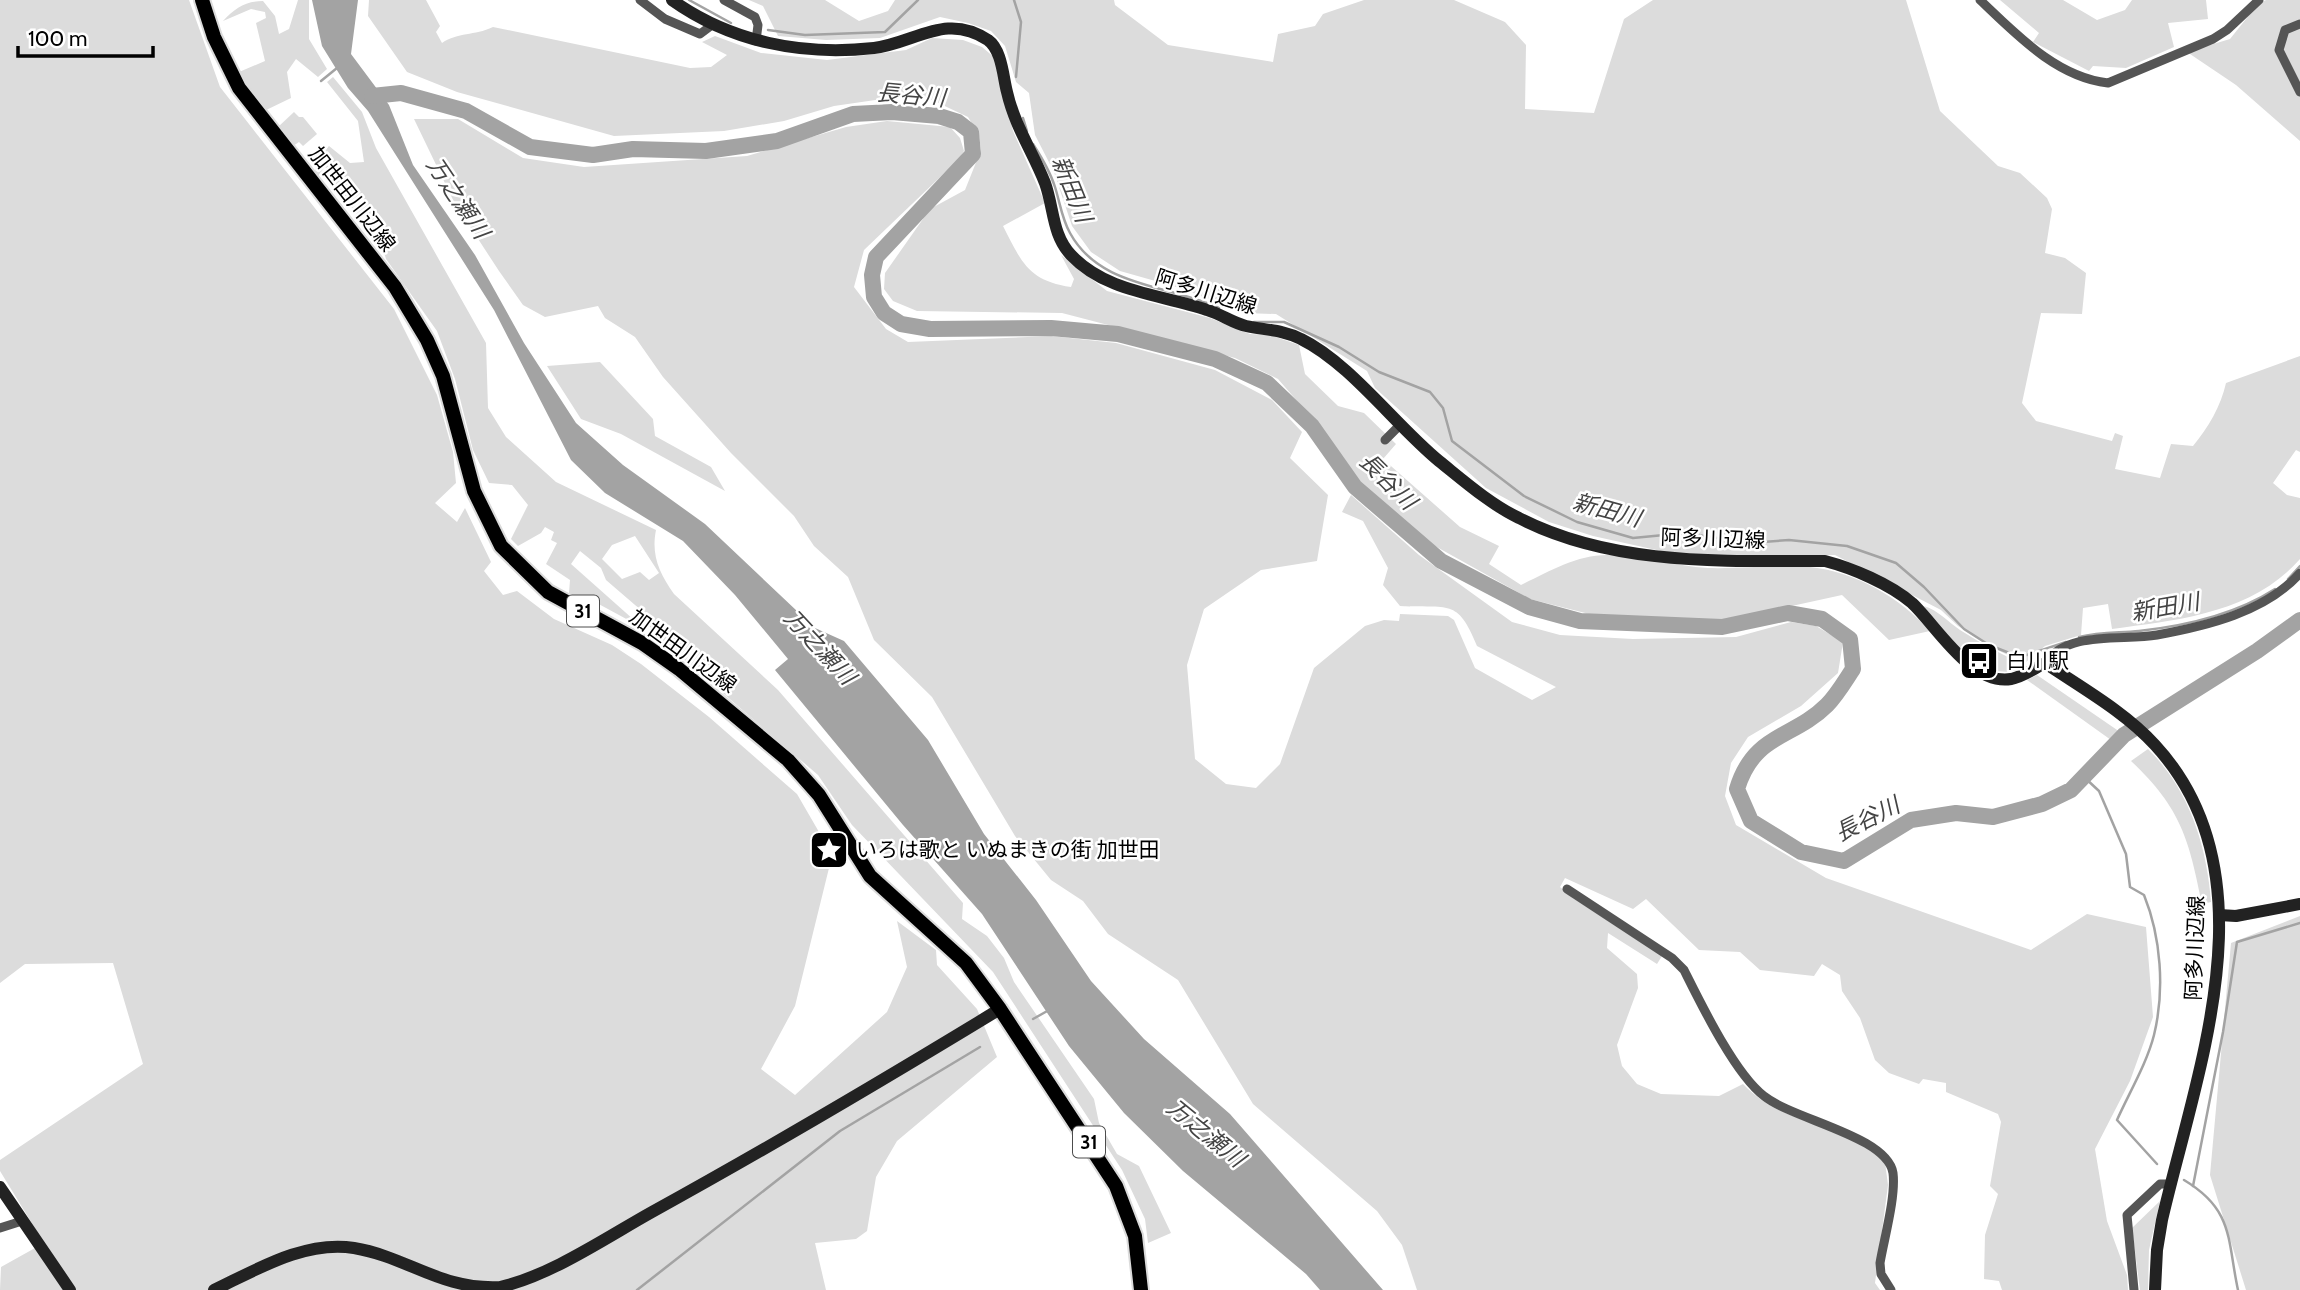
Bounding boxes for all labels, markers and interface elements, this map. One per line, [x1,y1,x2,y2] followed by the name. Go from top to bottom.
[18,14,152,58] scale bar
[28,26,87,51] text: 100 m
[875,78,950,112] water label: 長谷川
[304,141,401,256] street label: 加世田川辺線
[421,152,497,246] water label: 万之瀬川
[1046,152,1099,229] water label: 新田川
[1152,264,1260,319] street label: 阿多川辺線
[1354,447,1424,517] water label: 長谷川
[1570,488,1647,533] water label: 新田川
[1660,524,1766,553] street label: 阿多川辺線
[2129,587,2204,627] water label: 新田川
[567,596,599,626] road number: 31
[625,603,742,698] street label: 加世田川辺線
[778,604,864,692] water label: 万之瀬川
[1958,640,2000,682] bus stop icon: 白川駅
[2006,648,2069,673] place label: 白川駅
[1830,790,1907,847] water label: 長谷川
[808,829,850,871] place icon: いろは歌と いぬまきの街 加世田
[856,837,1159,862] place label: いろは歌と いぬまきの街 加世田
[2180,895,2209,1001] street label: 阿多川辺線
[1161,1093,1253,1175] water label: 万之瀬川
[1073,1126,1105,1158] road number: 31

